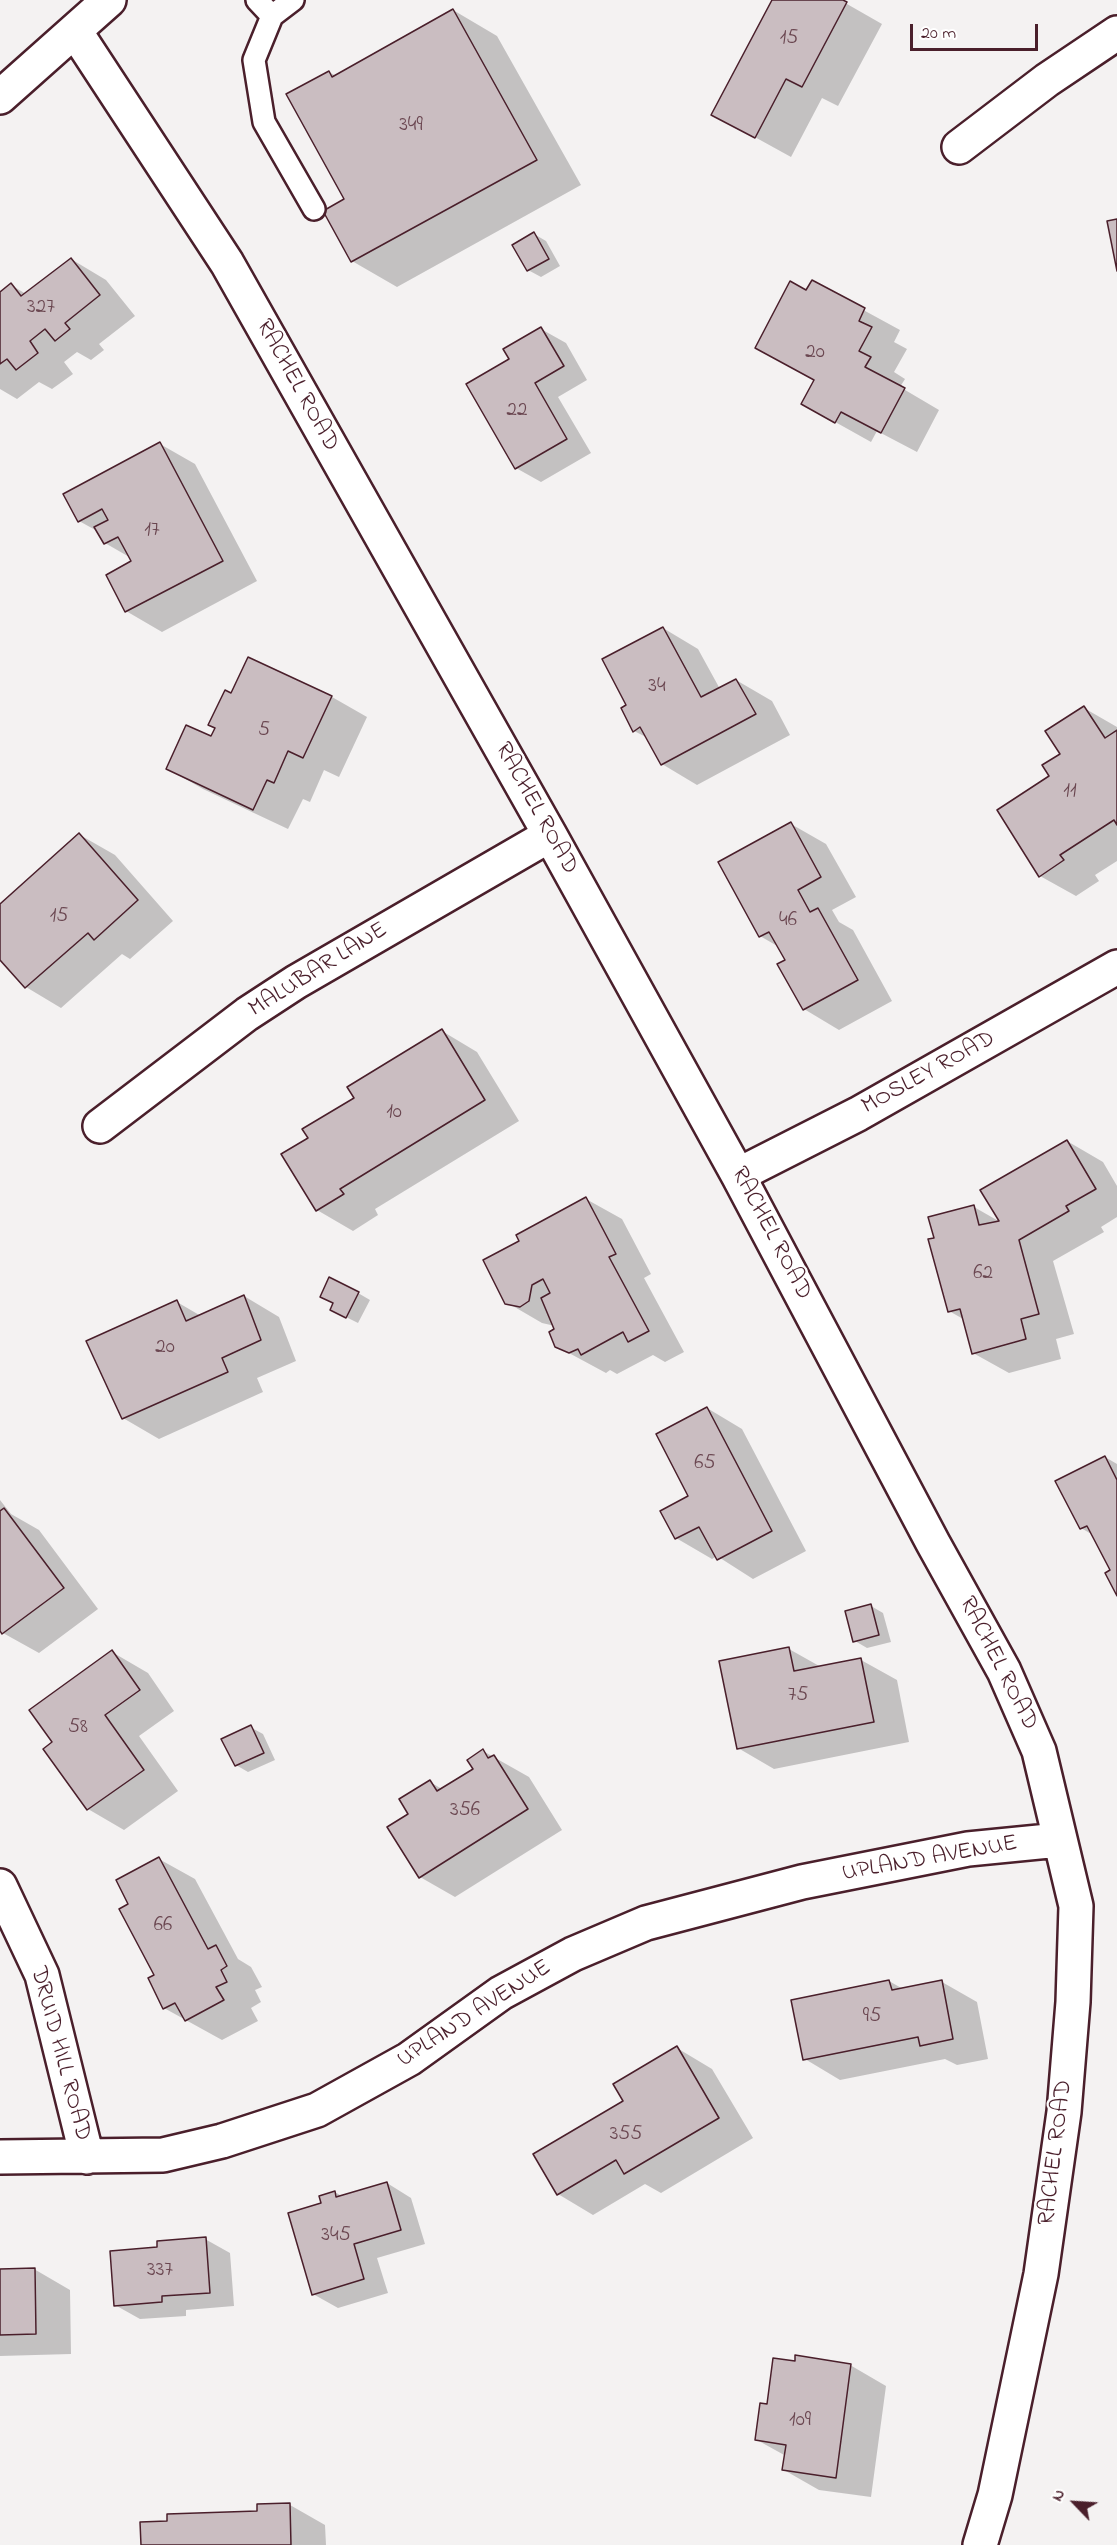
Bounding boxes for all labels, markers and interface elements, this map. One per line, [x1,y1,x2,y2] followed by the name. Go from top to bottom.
[913,12,1040,50] scale bar
[921,21,956,47] text: 20 m
[780,27,798,53] house number: 15
[399,114,423,140] house number: 349
[27,296,55,322] house number: 327
[248,315,344,457] street label: RACHEL ROAD
[805,341,825,367] house number: 20
[507,399,527,425] house number: 22
[144,519,160,545] house number: 17
[648,675,666,701] house number: 34
[258,719,270,745] house number: 5
[487,738,583,880] street label: RACHEL ROAD
[1063,780,1077,806] house number: 11
[50,905,68,931] house number: 15
[779,909,797,935] house number: 46
[244,917,394,1025] street label: MALUBAR LANE
[857,1026,1001,1122] street label: MOSLEY ROAD
[386,1101,402,1127] house number: 10
[723,1163,817,1305] street label: RACHEL ROAD
[973,1262,993,1288] house number: 62
[155,1336,175,1362] house number: 20
[694,1452,716,1478] house number: 65
[951,1592,1043,1736] street label: RACHEL ROAD
[788,1684,808,1710] house number: 75
[68,1716,88,1742] house number: 58
[450,1799,480,1825] house number: 356
[840,1830,1020,1890] street label: UPLAND AVENUE
[154,1914,172,1940] house number: 66
[393,1955,557,2075] street label: UPLAND AVENUE
[22,1964,96,2144] street label: DRUID HILL ROAD
[863,2005,881,2031] house number: 95
[1034,2079,1080,2227] street label: RACHEL ROAD
[610,2123,642,2149] house number: 355
[321,2224,351,2250] house number: 345
[147,2259,173,2285] house number: 337
[789,2409,811,2435] house number: 109
[1045,2473,1105,2533] north arrow
[1046,2485,1072,2505] text: N

